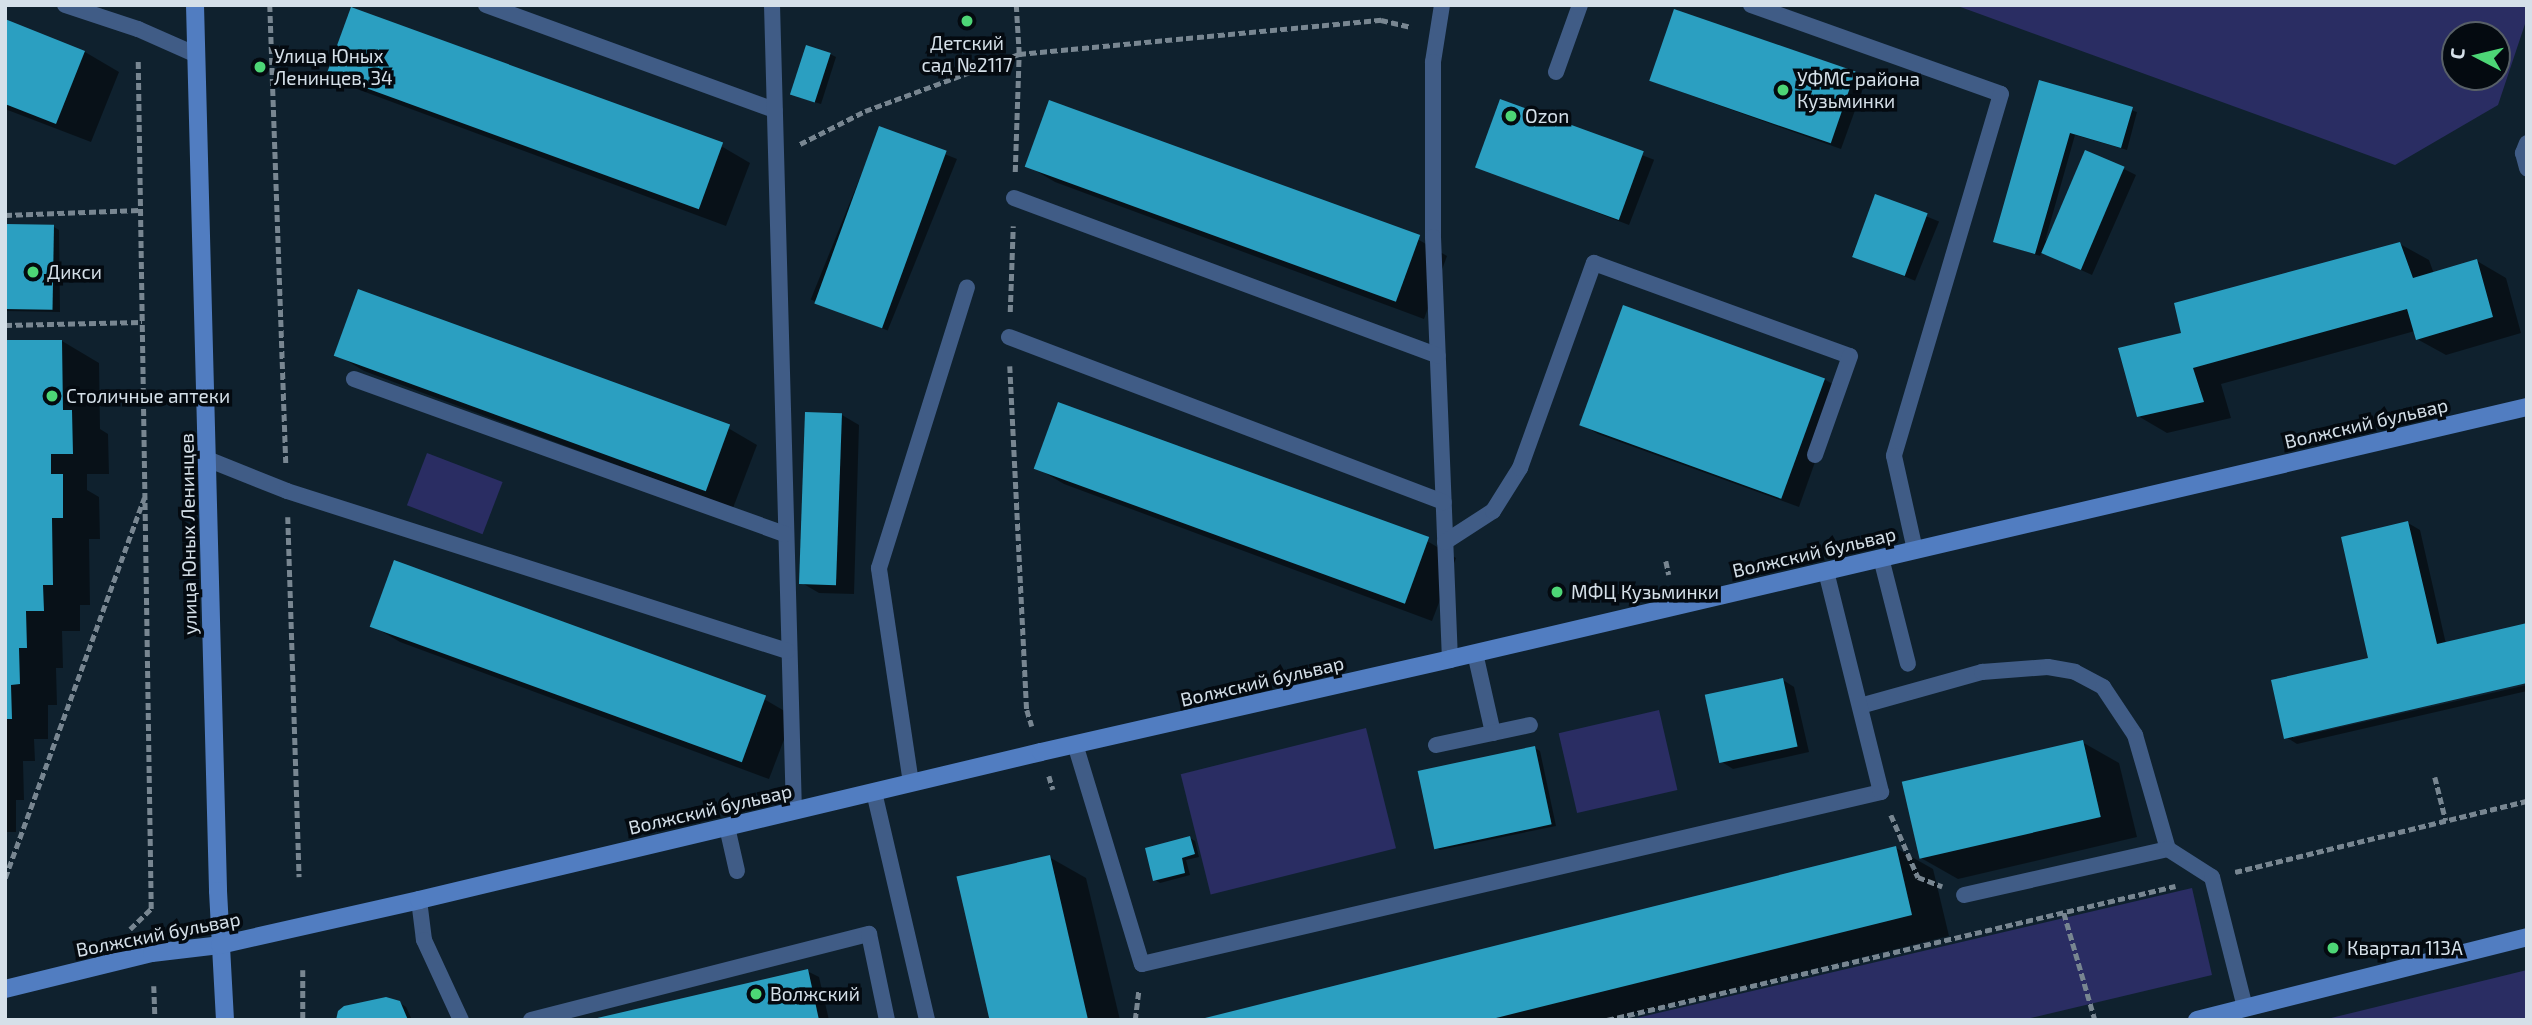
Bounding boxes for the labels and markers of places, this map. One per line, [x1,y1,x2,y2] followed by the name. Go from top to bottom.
[959,13,975,29] marker: Детский сад №2117
[921,32,1013,76] place label: Детский сад №2117
[274,45,393,89] place label: Улица Юных Ленинцев, 34
[252,59,268,75] marker: Улица Юных Ленинцев, 34
[1797,68,1920,112] place label: УФМС района Кузьминки
[1775,82,1791,98] marker: УФМС района Кузьминки
[1525,105,1569,127] place label: Ozon
[1503,108,1519,124] marker: Ozon
[47,261,102,283] place label: Дикси
[25,264,41,280] marker: Дикси
[66,385,230,407] place label: Столичные аптеки
[44,388,60,404] marker: Столичные аптеки
[1571,581,1719,603] place label: МФЦ Кузьминки
[1549,584,1565,600] marker: МФЦ Кузьминки
[2347,937,2463,959] place label: Квартал 113А
[2325,940,2341,956] marker: Квартал 113А
[770,983,860,1005] place label: Волжский
[748,986,764,1002] marker: Волжский

